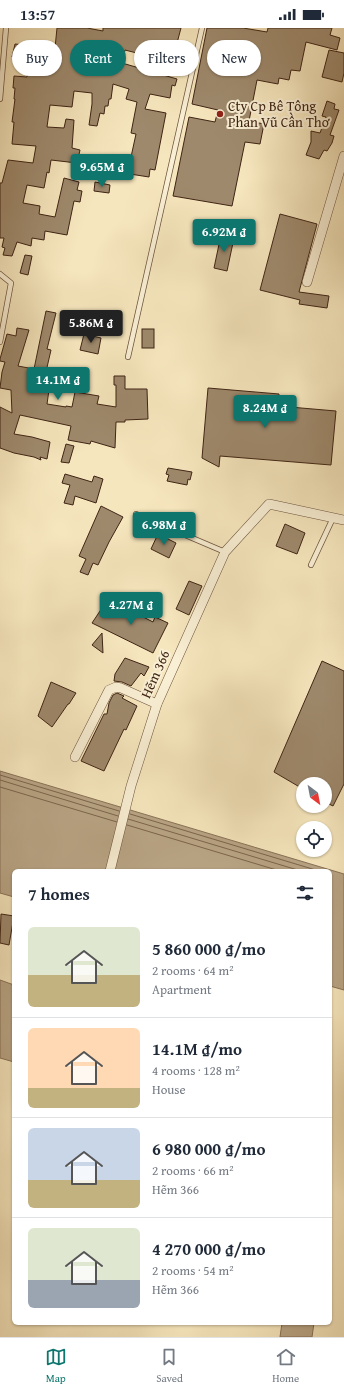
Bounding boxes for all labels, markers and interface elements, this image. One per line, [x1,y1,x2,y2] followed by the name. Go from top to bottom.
[20,4,55,25] text: 13:57
[12,40,62,76] chip: Buy
[70,40,126,76] chip: Rent
[134,40,199,76] chip: Filters
[207,40,261,76] chip: New
[228,96,330,132] place label: Cty Cp Bê Tông Phan Vũ Cần Thơ
[215,109,225,119] marker: Cty Cp Bê Tông Phan Vũ Cần Thơ
[65,154,139,188] pin: 9.65M ₫
[80,157,124,176] text: 9.65M ₫
[187,219,261,253] pin: 6.92M ₫
[202,222,246,241] text: 6.92M ₫
[54,310,128,344] pin: 5.86M ₫
[69,313,113,332] text: 5.86M ₫
[21,367,95,401] pin: 14.1M ₫
[36,370,80,389] text: 14.1M ₫
[228,395,302,429] pin: 8.24M ₫
[243,398,287,417] text: 8.24M ₫
[127,512,201,546] pin: 6.98M ₫
[142,515,186,534] text: 6.98M ₫
[94,592,168,626] pin: 4.27M ₫
[109,595,153,614] text: 4.27M ₫
[136,647,175,701] street label: Hẽm 366
[296,777,332,813] north arrow
[296,777,332,857] map controls
[296,821,332,857] button: locate
[28,881,90,906] text: 7 homes
[294,882,316,904] icon: filters
[152,936,265,961] text: 5 860 000 ₫/mo
[60,943,108,991] icon: home
[152,961,234,980] text: 2 rooms · 64 m²
[152,980,212,999] text: Apartment
[152,1036,242,1061] text: 14.1M ₫/mo
[60,1044,108,1092] icon: home
[152,1061,240,1080] text: 4 rooms · 128 m²
[152,1080,186,1099] text: House
[152,1136,265,1161] text: 6 980 000 ₫/mo
[60,1144,108,1192] icon: home
[152,1161,234,1180] text: 2 rooms · 66 m²
[152,1180,199,1199] text: Hẽm 366
[152,1236,265,1261] text: 4 270 000 ₫/mo
[60,1244,108,1292] icon: home
[152,1261,234,1280] text: 2 rooms · 54 m²
[152,1280,199,1299] text: Hẽm 366
[45,1346,67,1386] tab: Map
[156,1346,183,1386] tab: Saved
[272,1346,299,1386] tab: Home

